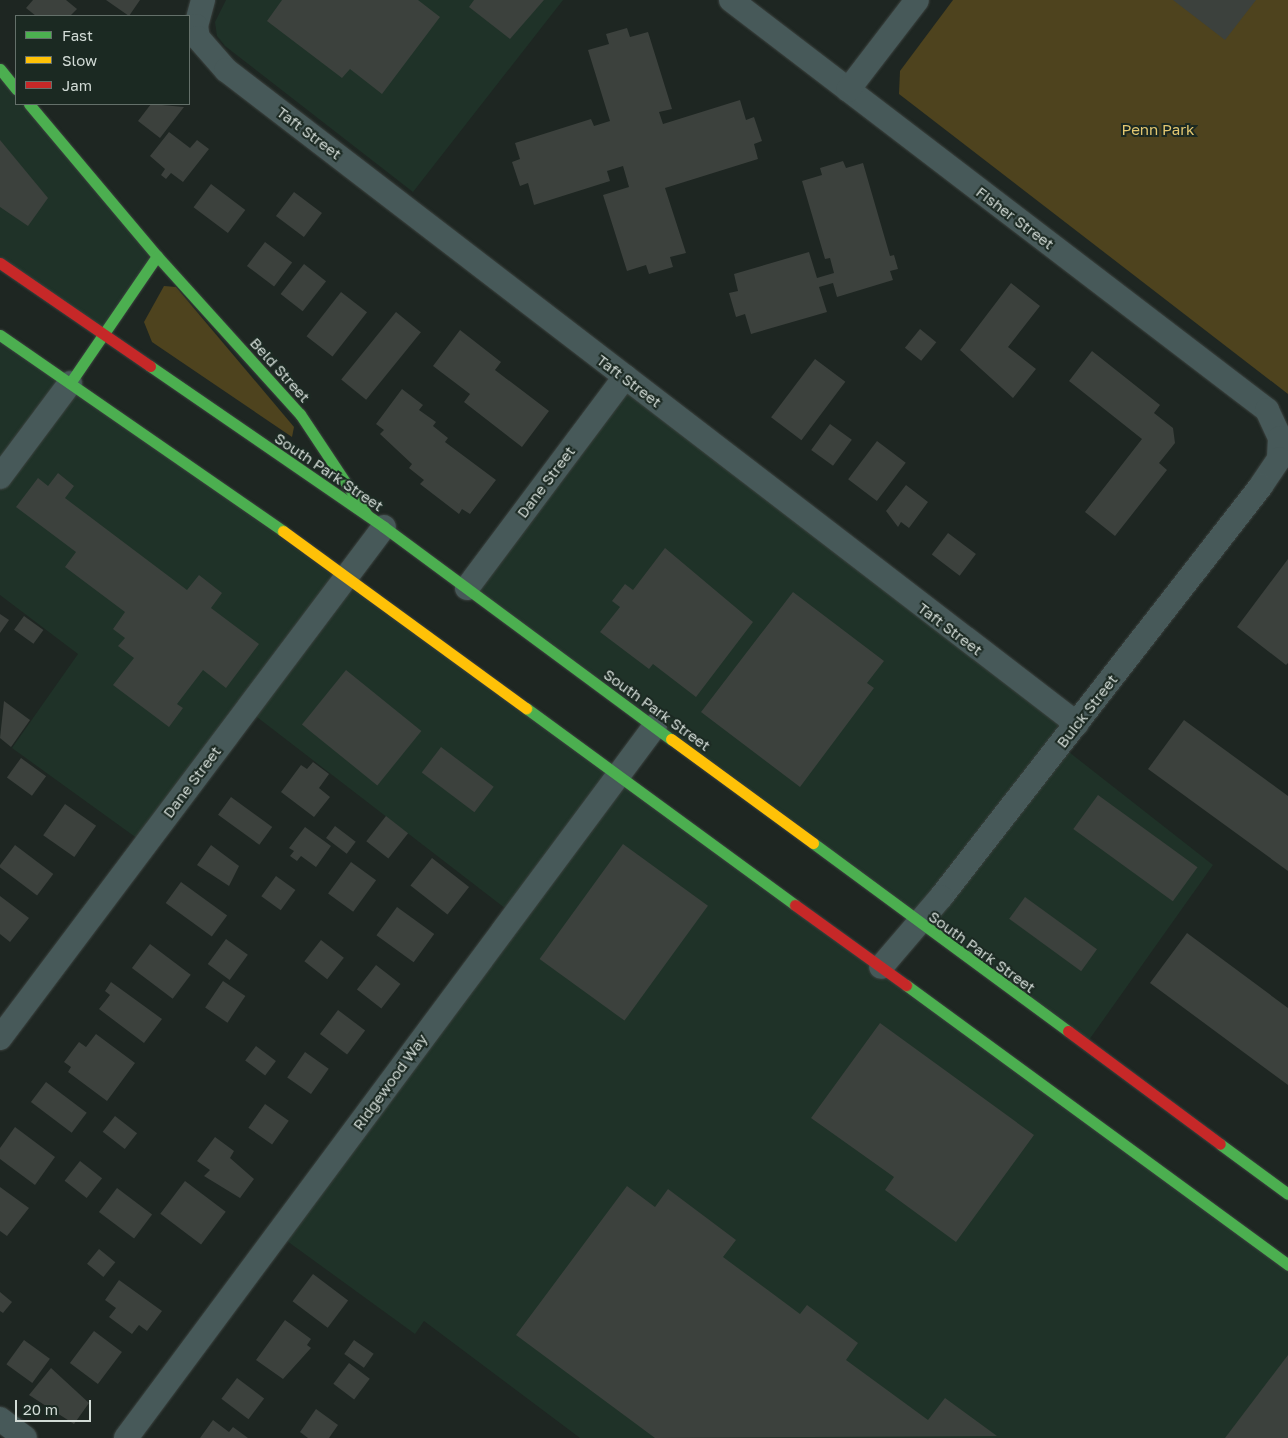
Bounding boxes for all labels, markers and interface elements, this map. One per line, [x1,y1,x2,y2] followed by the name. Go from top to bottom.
[15,15,190,105] legend
[62,26,93,44] text: Fast
[62,51,97,69] text: Slow
[62,76,92,94] text: Jam
[273,103,345,163] street label: Taft Street
[1121,121,1195,139] park label: Penn Park
[973,183,1057,253] street label: Fisher Street
[246,334,314,406] street label: Beld Street
[593,351,665,411] street label: Taft Street
[271,429,387,515] street label: South Park Street
[513,443,579,521] street label: Dane Street
[914,599,986,659] street label: Taft Street
[600,665,714,755] street label: South Park Street
[1053,671,1121,751] street label: Buick Street
[159,743,225,821] street label: Dane Street
[925,907,1039,997] street label: South Park Street
[349,1030,431,1134] street label: Ridgewood Way
[18,1390,94,1422] scale bar
[23,1400,58,1418] text: 20 m

